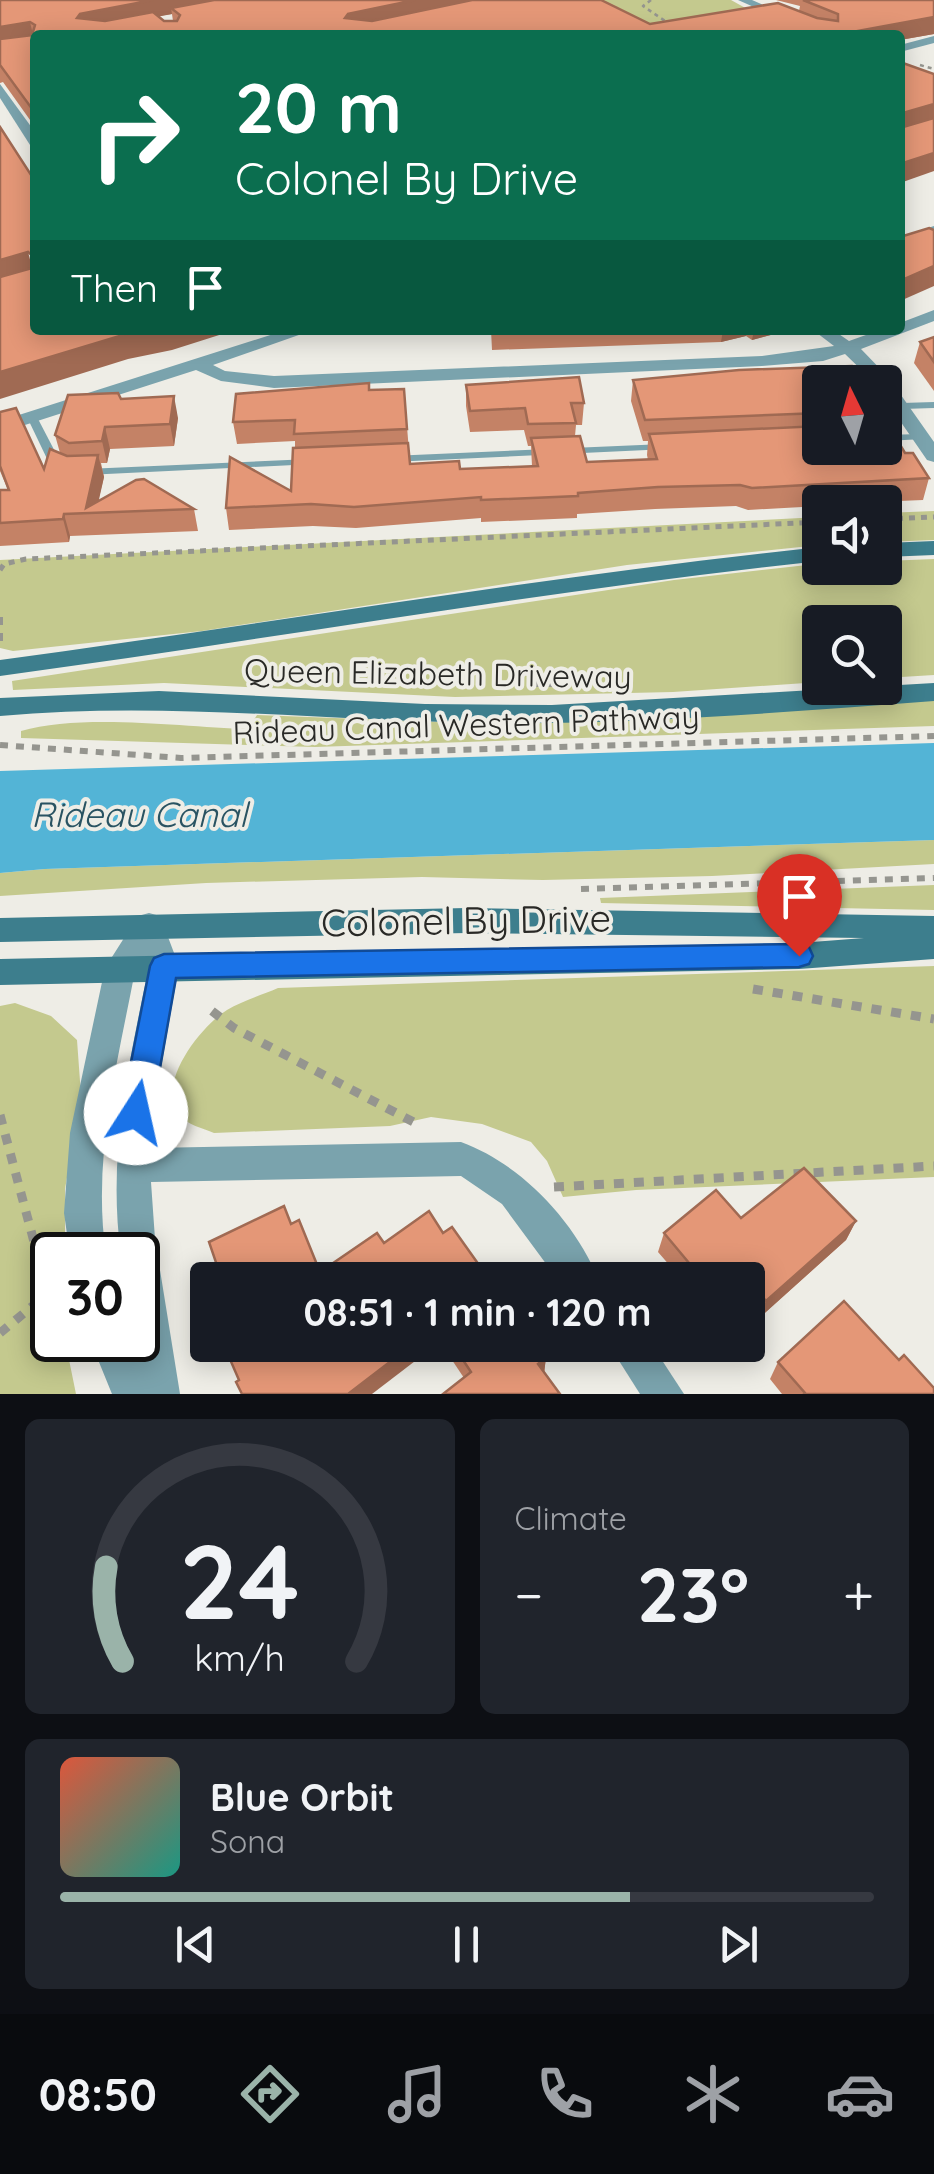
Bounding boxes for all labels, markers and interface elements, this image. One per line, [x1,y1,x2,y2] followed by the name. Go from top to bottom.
[235,63,402,151] text: 20 m
[70,70,200,200] icon: right
[235,150,578,206] text: Colonel By Drive
[178,260,233,315] icon: arrive
[70,264,158,312] text: Then
[802,365,902,465] north arrow
[802,365,902,705] map controls
[802,485,902,585] button: sound
[802,605,902,705] button: search
[244,650,632,696] street label: Queen Elizabeth Driveway
[232,696,700,752] street label: Rideau Canal Western Pathway
[31,792,251,836] water label: Rideau Canal
[757,854,842,957] pin
[772,869,827,924] icon: arrive
[321,893,611,947] street label: Colonel By Drive
[84,1061,188,1165] position arrow
[30,1232,160,1362] speed limit sign: 30
[303,1288,652,1336] text: 08:51 · 1 min · 120 m
[515,1498,627,1538] text: Climate
[180,1515,300,1645] text: 24
[637,1547,749,1641] text: 23°
[515,1560,543,1629] text: −
[843,1560,874,1629] text: +
[194,1635,285,1680] text: km/h
[210,1773,394,1821] text: Blue Orbit
[210,1821,285,1861] text: Sona
[168,1917,223,1972] icon: previous
[439,1917,494,1972] icon: pause
[711,1917,766,1972] icon: next
[235,2059,305,2129] icon: directions
[382,2059,452,2129] icon: music
[530,2059,600,2129] icon: phone
[678,2059,748,2129] icon: climate
[825,2059,895,2129] icon: car
[39,2066,157,2122] text: 08:50

